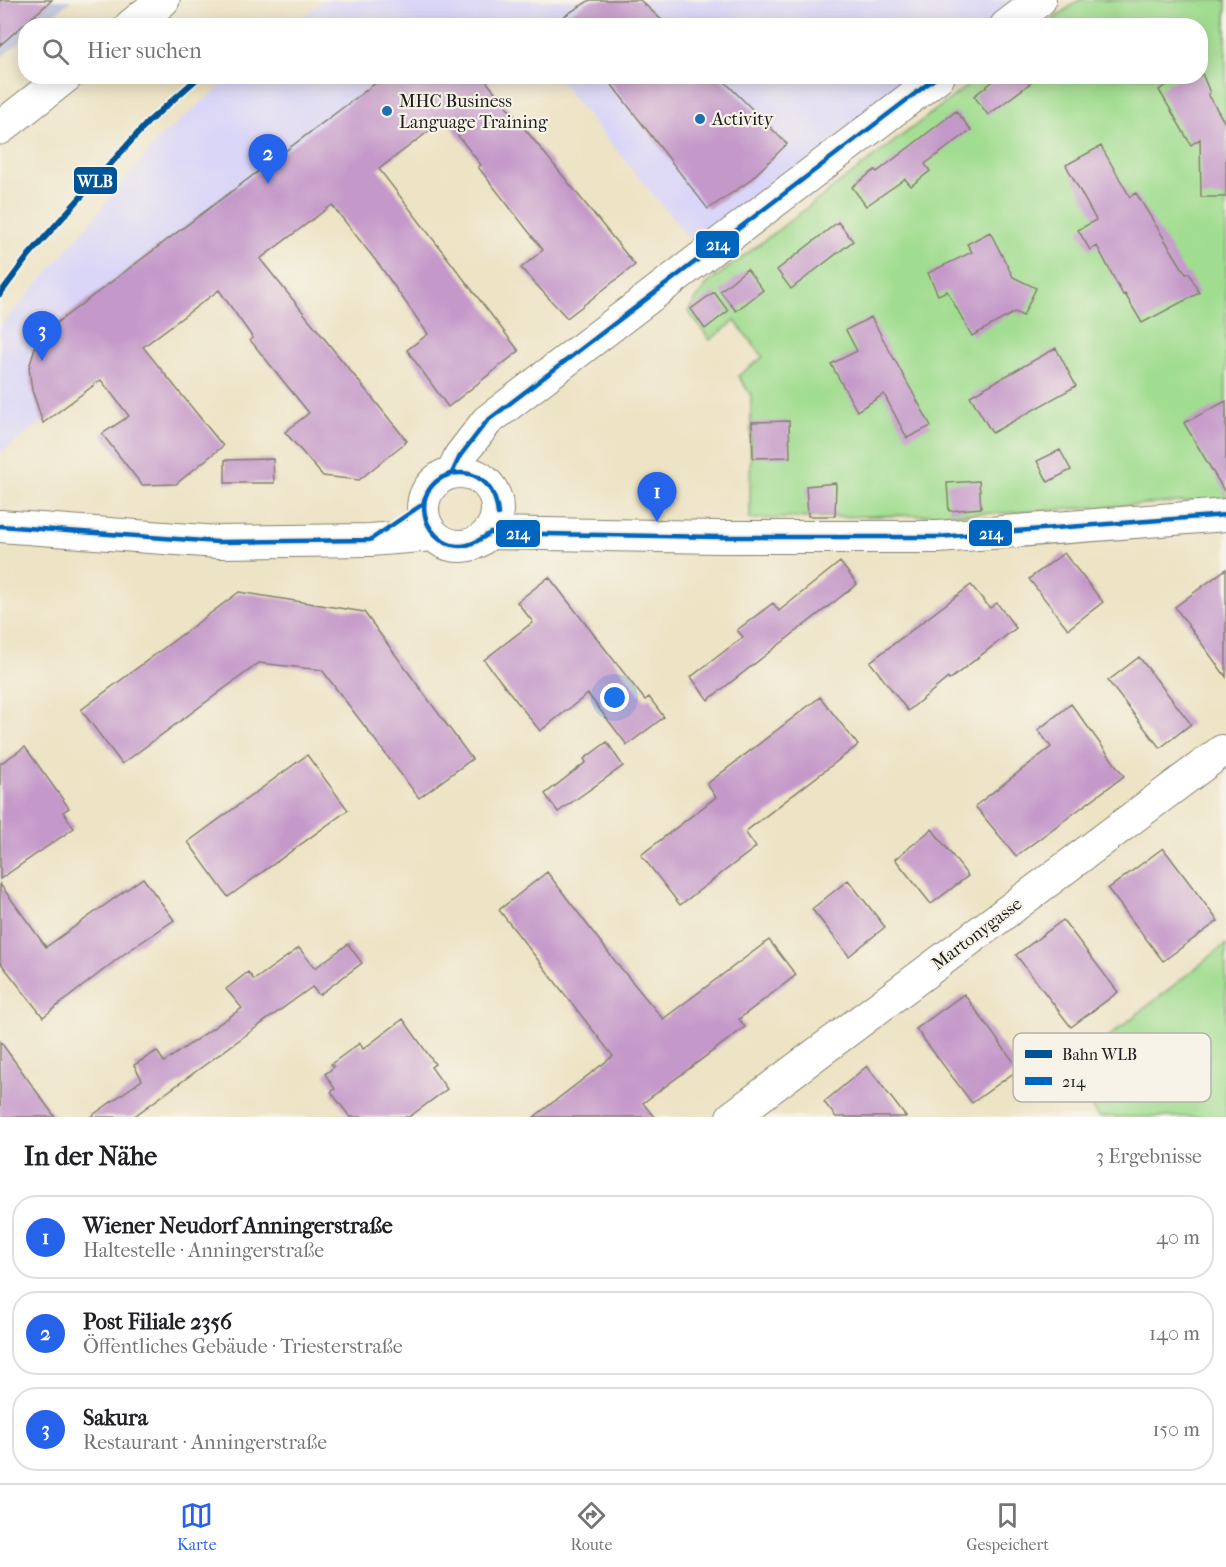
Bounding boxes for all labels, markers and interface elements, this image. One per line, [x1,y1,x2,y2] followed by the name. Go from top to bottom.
[18,18,1208,84] search box
[39,35,72,68] icon: search
[87,38,202,64] text: Hier suchen
[399,91,548,133] place label: MHC Business Language Training
[380,104,394,118] marker: MHC Business Language Training
[711,109,775,130] place label: Activity
[693,112,707,126] marker: Activity
[248,134,288,184] pin: 2
[73,166,118,195] line badge: WLB
[76,172,113,191] text: WLB
[695,230,740,259] line badge: 214
[706,235,731,255] text: 214
[22,312,62,361] pin: 3
[638,472,676,522] pin: 1
[495,519,541,548] line badge: 214
[968,519,1013,547] line badge: 214
[506,524,531,544] text: 214
[979,524,1004,544] text: 214
[600,683,629,712] your location
[928,893,1026,975] street label: Martonygasse
[1013,1033,1211,1102] legend
[1062,1045,1137,1064] text: Bahn WLB
[1062,1072,1086,1091] text: 214
[24,1141,157,1172] text: In der Nähe
[1096,1145,1202,1168] text: 3 Ergebnisse
[83,1213,393,1239] text: Wiener Neudorf Anningerstraße
[42,1226,49,1249] text: 1
[1156,1226,1200,1249] text: 40 m
[83,1239,324,1262] text: Haltestelle · Anningerstraße
[83,1309,232,1335] text: Post Filiale 2356
[40,1322,51,1345] text: 2
[1149,1322,1200,1345] text: 140 m
[83,1335,403,1358] text: Öffentliches Gebäude · Triesterstraße
[83,1405,148,1431] text: Sakura
[41,1418,50,1441] text: 3
[1152,1418,1200,1441] text: 150 m
[83,1431,327,1454] text: Restaurant · Anningerstraße
[177,1499,217,1554] tab: Karte
[570,1499,612,1554] tab: Route
[966,1499,1049,1554] tab: Gespeichert

